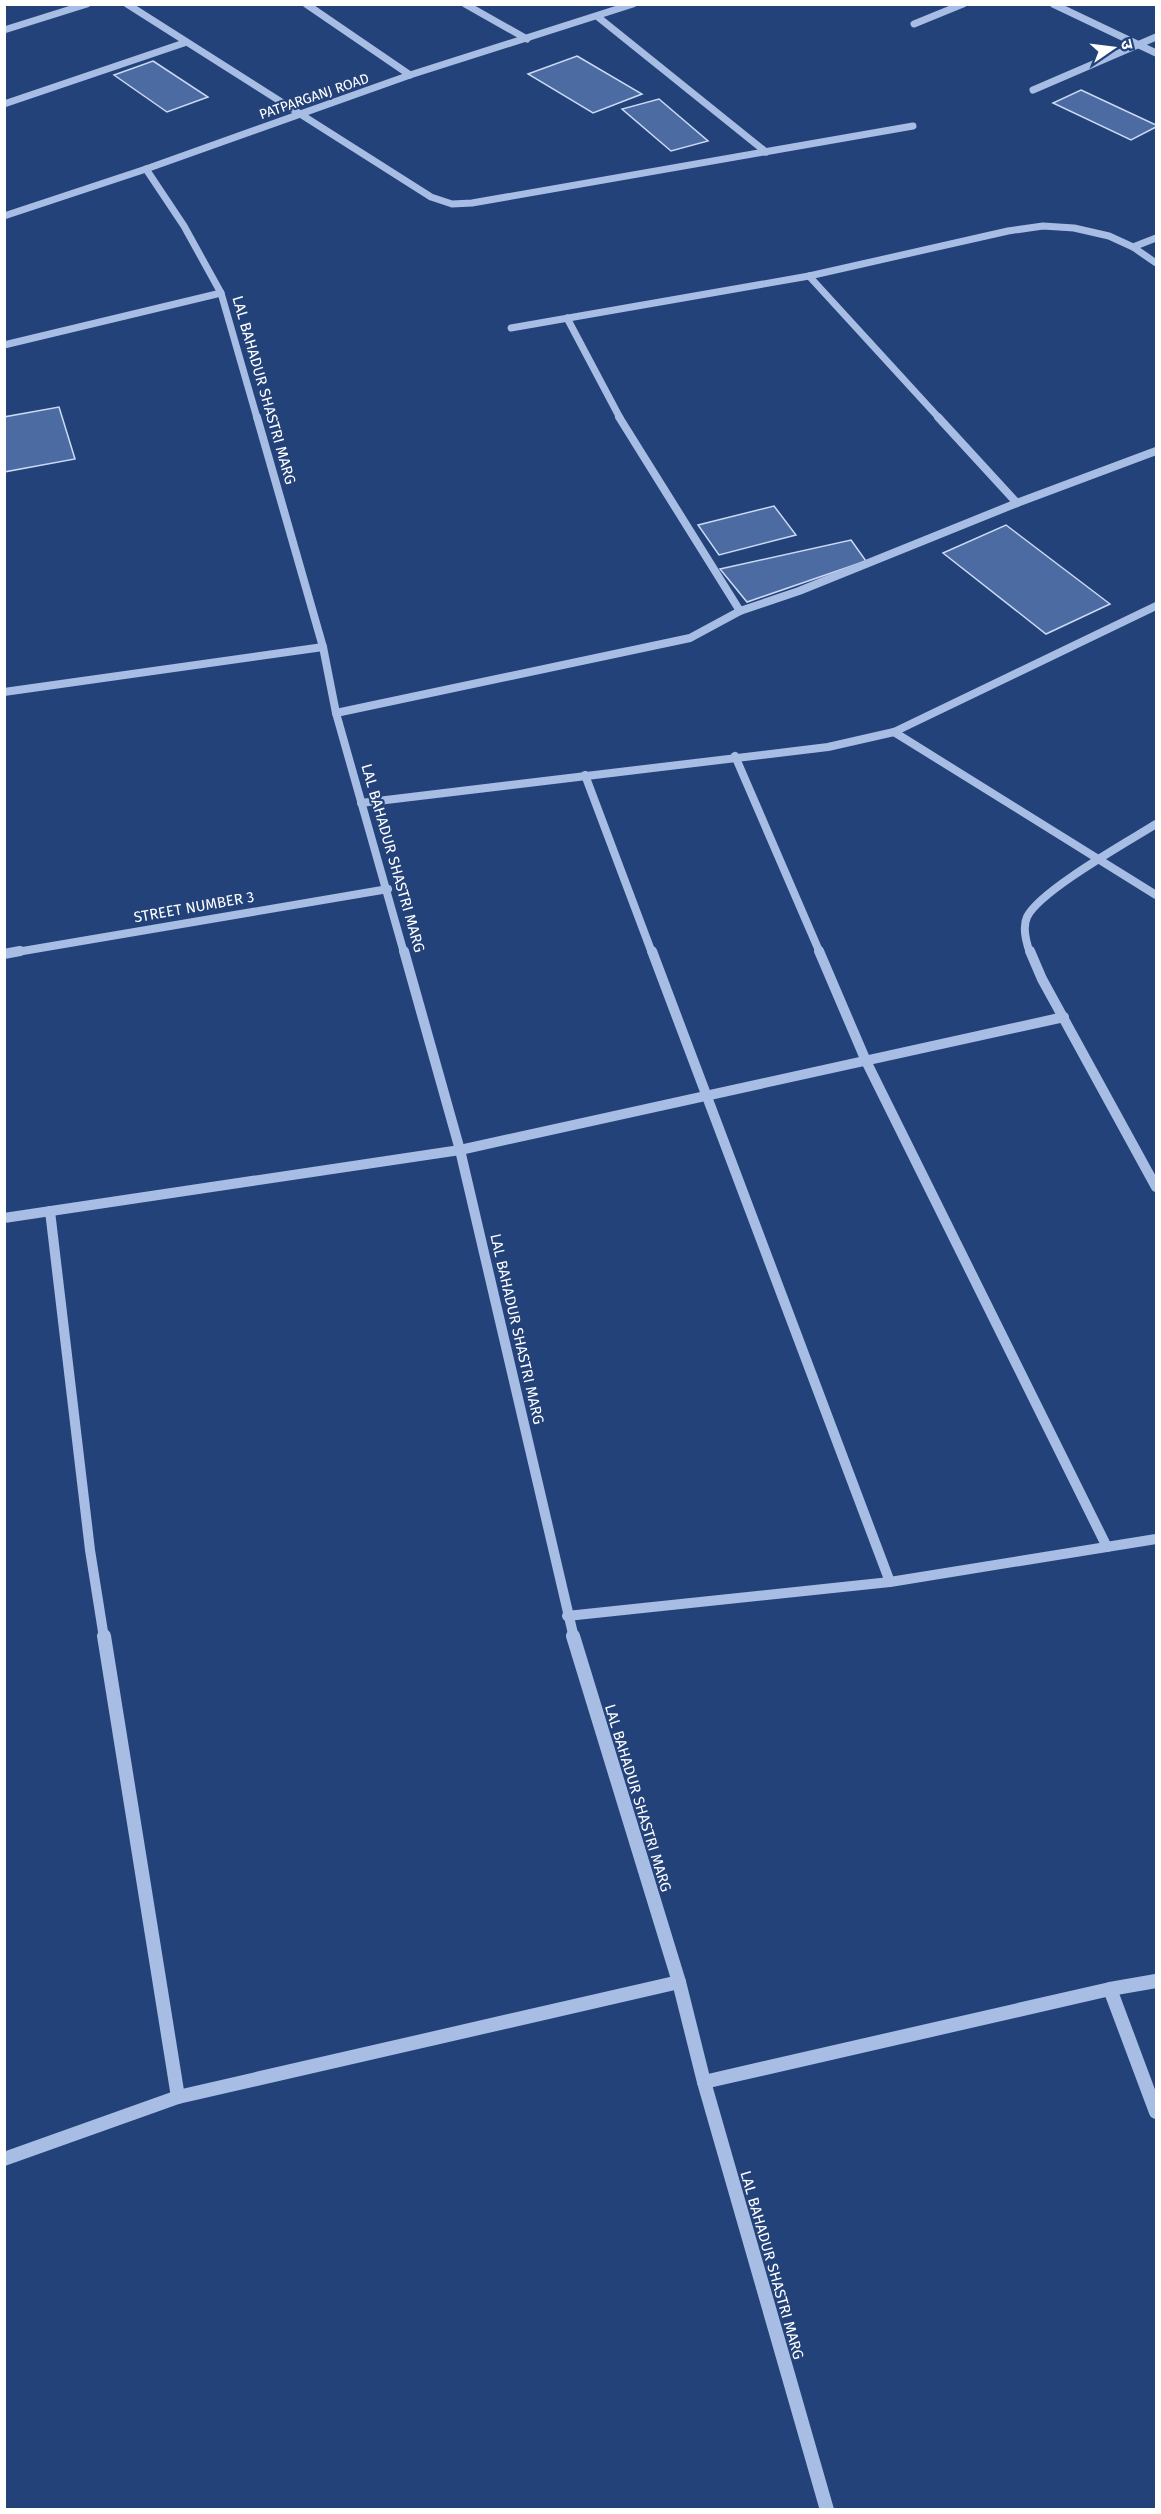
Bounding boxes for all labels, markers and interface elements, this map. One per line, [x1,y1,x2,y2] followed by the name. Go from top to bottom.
[1083,18,1143,78] north arrow
[1117,38,1138,52] text: उ
[257,70,371,123] street label: PATPARGANJ ROAD
[228,294,300,486] street label: LAL BAHADUR SHASTRI MARG
[357,762,429,954] street label: LAL BAHADUR SHASTRI MARG
[132,888,256,926] street label: STREET NUMBER 3
[486,1232,548,1426] street label: LAL BAHADUR SHASTRI MARG
[601,1702,675,1894] street label: LAL BAHADUR SHASTRI MARG
[736,2169,808,2361] street label: LAL BAHADUR SHASTRI MARG

